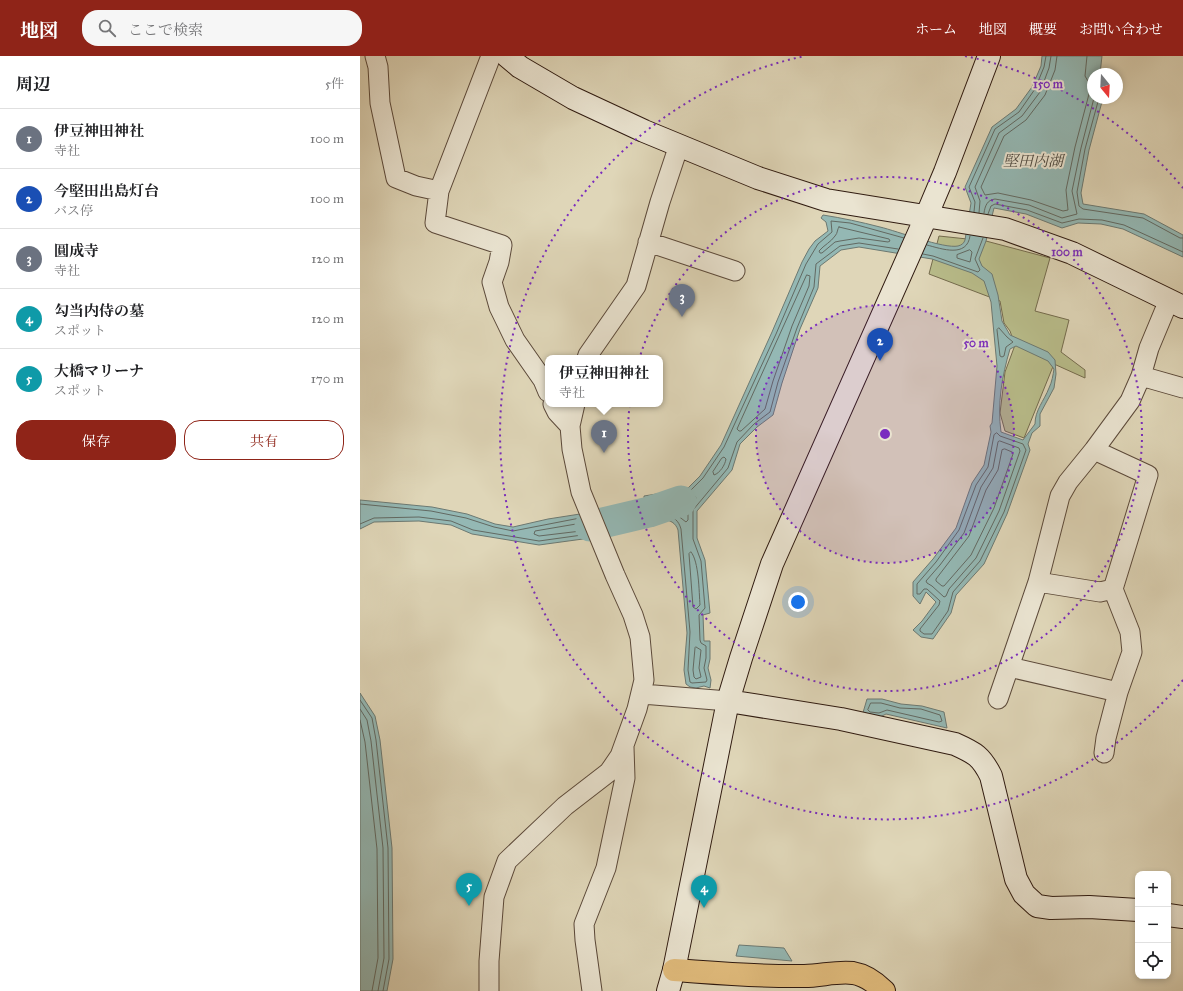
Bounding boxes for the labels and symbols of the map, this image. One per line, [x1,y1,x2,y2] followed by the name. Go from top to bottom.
[1087,68,1123,104] north arrow
[1033,77,1064,91] text: 150 m
[1003,152,1066,170] water label: 堅田内湖
[1051,245,1084,259] text: 100 m
[669,284,695,317] pin: 3
[867,328,893,361] pin: 2
[963,336,990,350] text: 50 m
[591,420,617,453] pin: 1
[878,427,892,441] centre of rings
[788,592,808,612] your location
[456,873,482,906] pin: 5
[691,875,717,908] pin: 4

